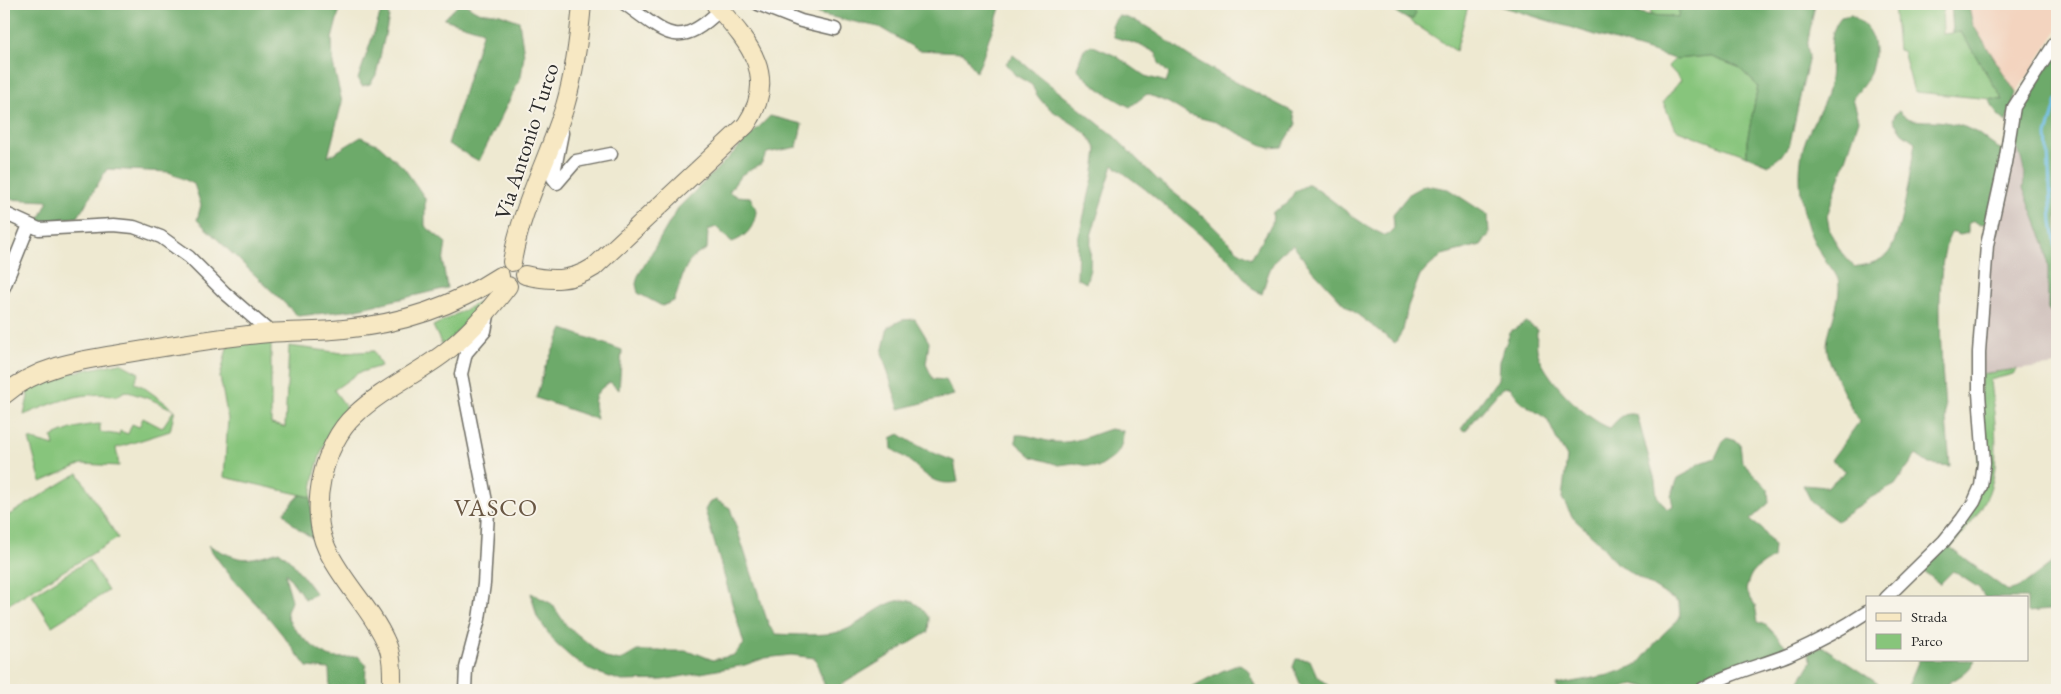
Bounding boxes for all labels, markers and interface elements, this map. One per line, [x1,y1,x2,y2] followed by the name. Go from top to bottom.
[488,59,565,223] street label: Via Antonio Turco
[454,491,538,523] district label: VASCO
[1866,596,2028,662] legend
[1911,607,1947,626] text: Strada
[1911,631,1943,650] text: Parco

